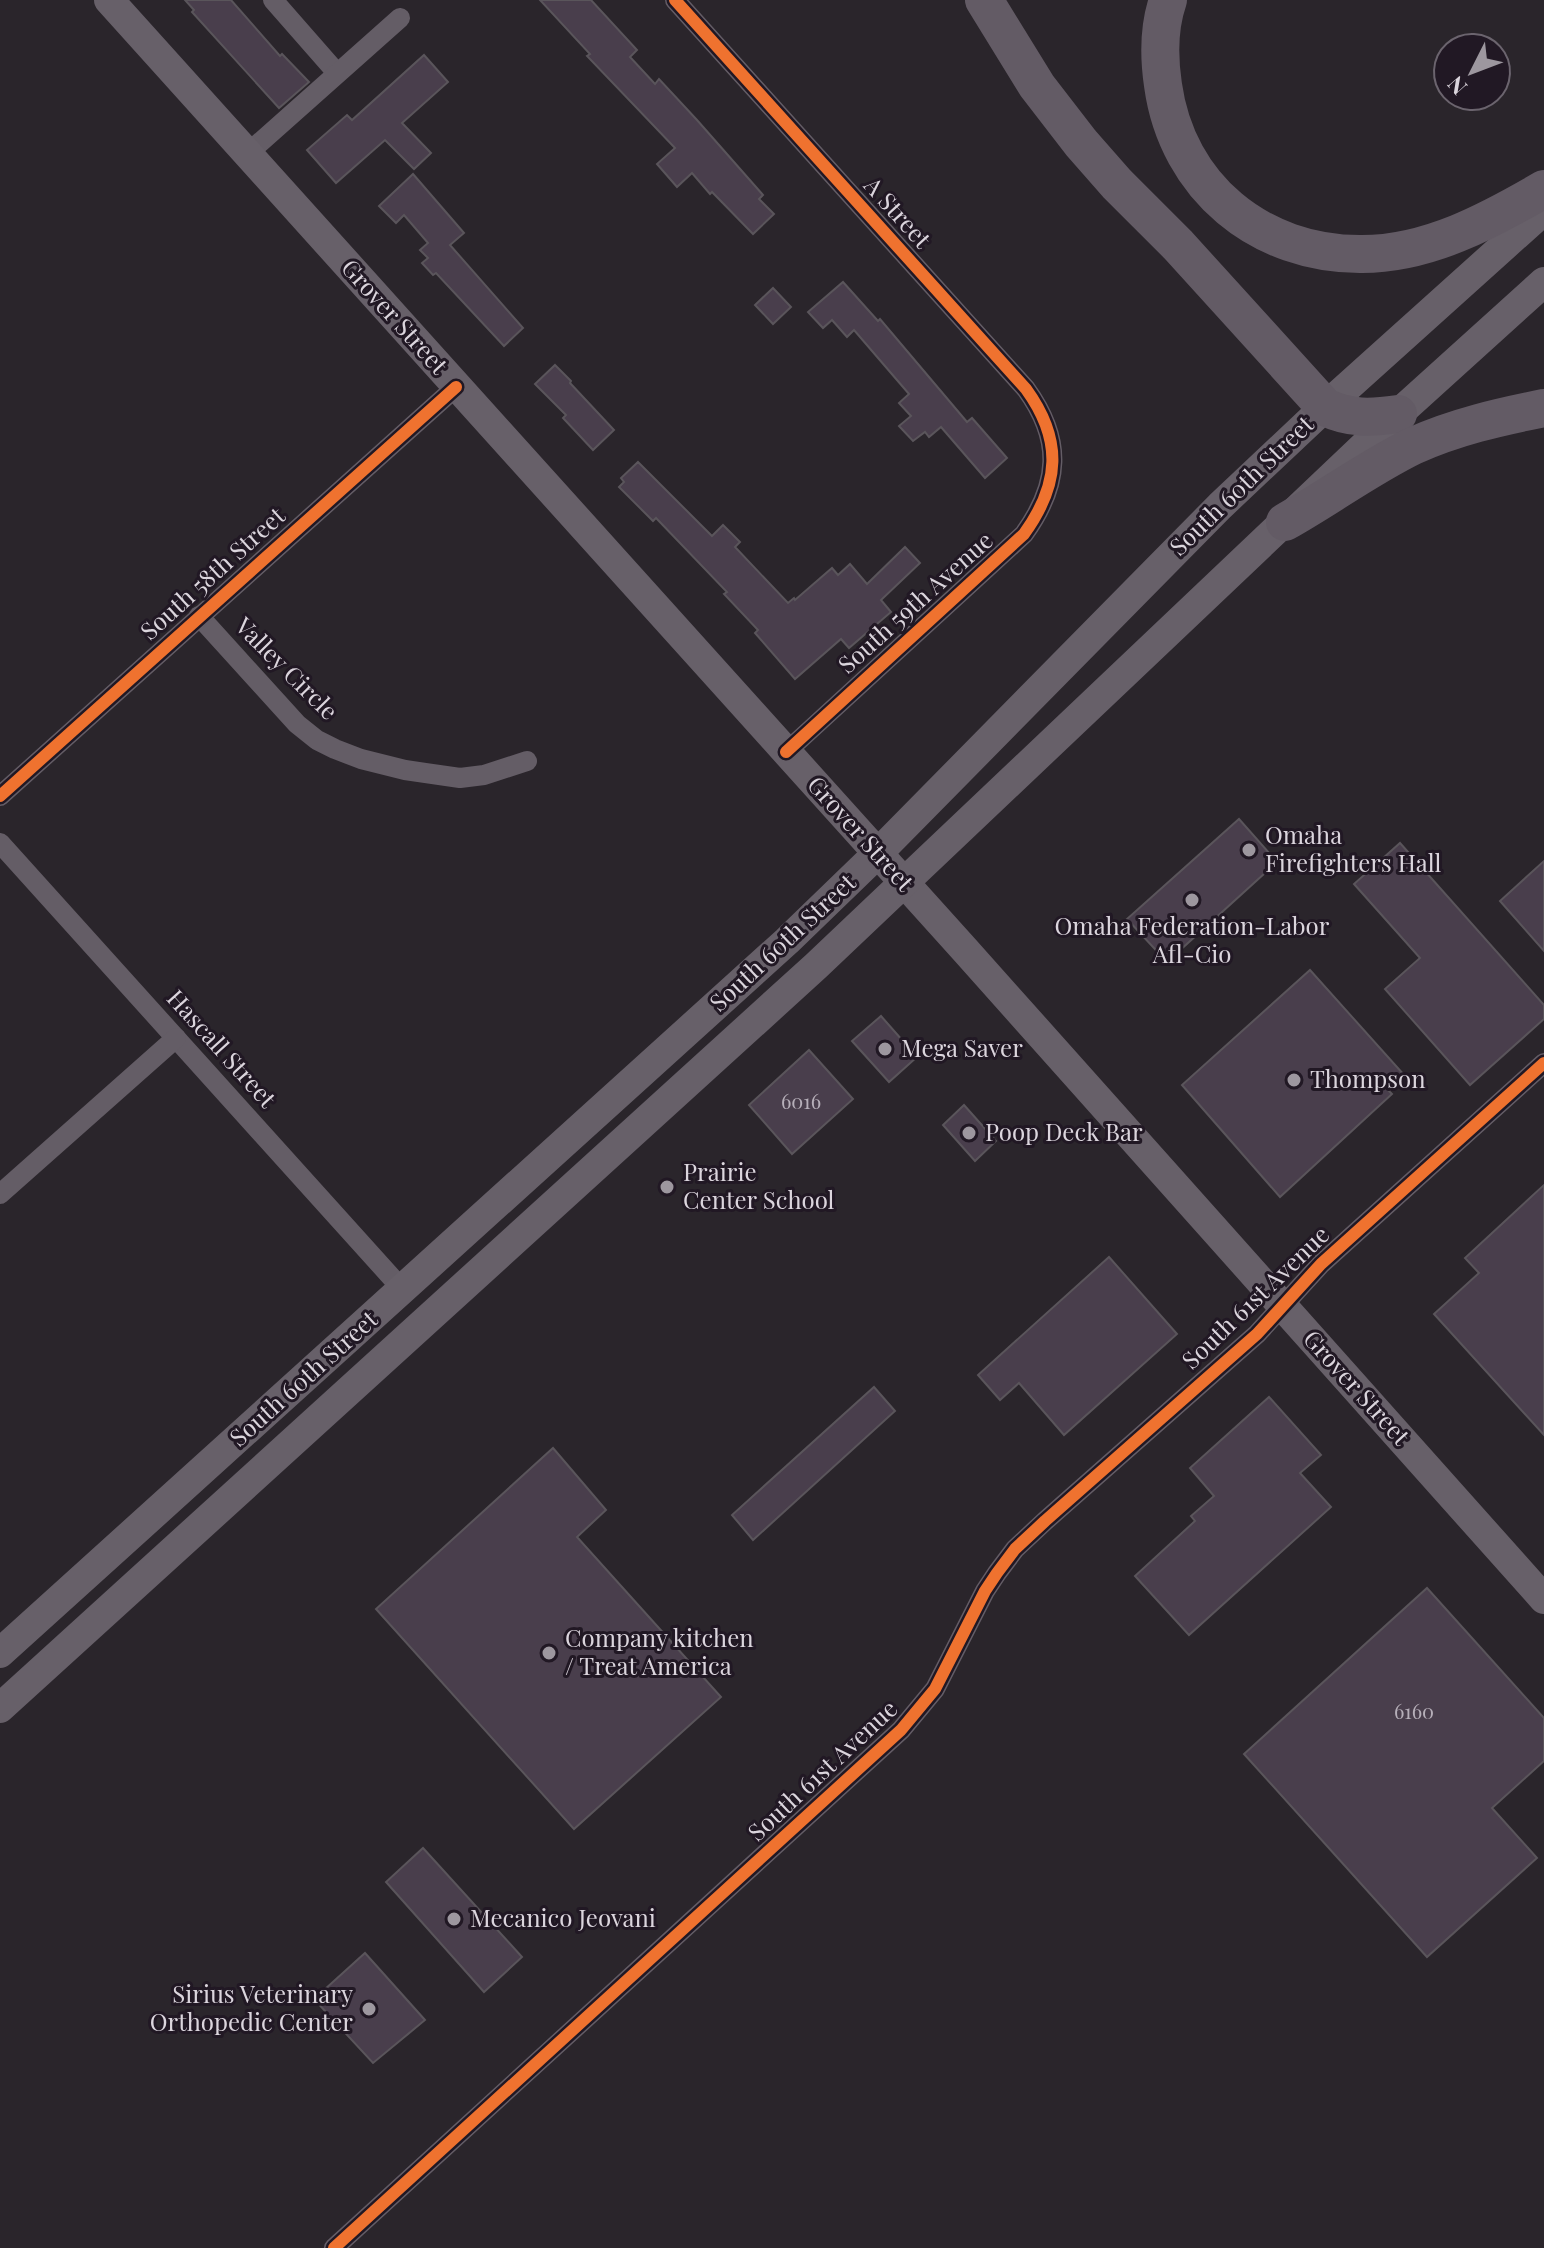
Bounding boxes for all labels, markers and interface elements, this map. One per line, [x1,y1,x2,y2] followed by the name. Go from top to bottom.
[1432,32,1512,112] north arrow
[1440,70,1473,102] text: N
[857,168,939,255] street label: A Street
[335,251,456,380] street label: Grover Street
[1162,407,1320,562] street label: South 60th Street
[133,499,291,646] street label: South 58th Street
[830,523,999,680] street label: South 59th Avenue
[229,609,346,726] street label: Valley Circle
[801,768,922,897] street label: Grover Street
[1265,818,1442,878] place label: Omaha Firefighters Hall
[1240,841,1258,859] marker: Omaha Firefighters Hall
[702,865,862,1018] street label: South 60th Street
[1183,891,1201,909] marker: Omaha Federation-Labor Afl-Cio
[1055,909,1330,969] place label: Omaha Federation-Labor Afl-Cio
[161,982,284,1114] street label: Hascall Street
[901,1031,1023,1063] place label: Mega Saver
[876,1040,894,1058] marker: Mega Saver
[1310,1062,1426,1094] place label: Thompson
[1285,1071,1303,1089] marker: Thompson
[781,1087,821,1114] house number: 6016
[985,1115,1143,1147] place label: Poop Deck Bar
[960,1124,978,1142] marker: Poop Deck Bar
[683,1155,835,1215] place label: Prairie Center School
[658,1178,676,1196] marker: Prairie Center School
[1174,1218,1335,1375] street label: South 61st Avenue
[222,1302,384,1452] street label: South 60th Street
[1297,1322,1418,1451] street label: Grover Street
[565,1621,754,1681] place label: Company kitchen / Treat America
[540,1644,558,1662] marker: Company kitchen / Treat America
[740,1692,903,1847] street label: South 61st Avenue
[1394,1697,1434,1724] house number: 6160
[470,1901,656,1933] place label: Mecanico Jeovani
[445,1910,463,1928] marker: Mecanico Jeovani
[150,1977,353,2037] place label: Sirius Veterinary Orthopedic Center
[360,2000,378,2018] marker: Sirius Veterinary Orthopedic Center

